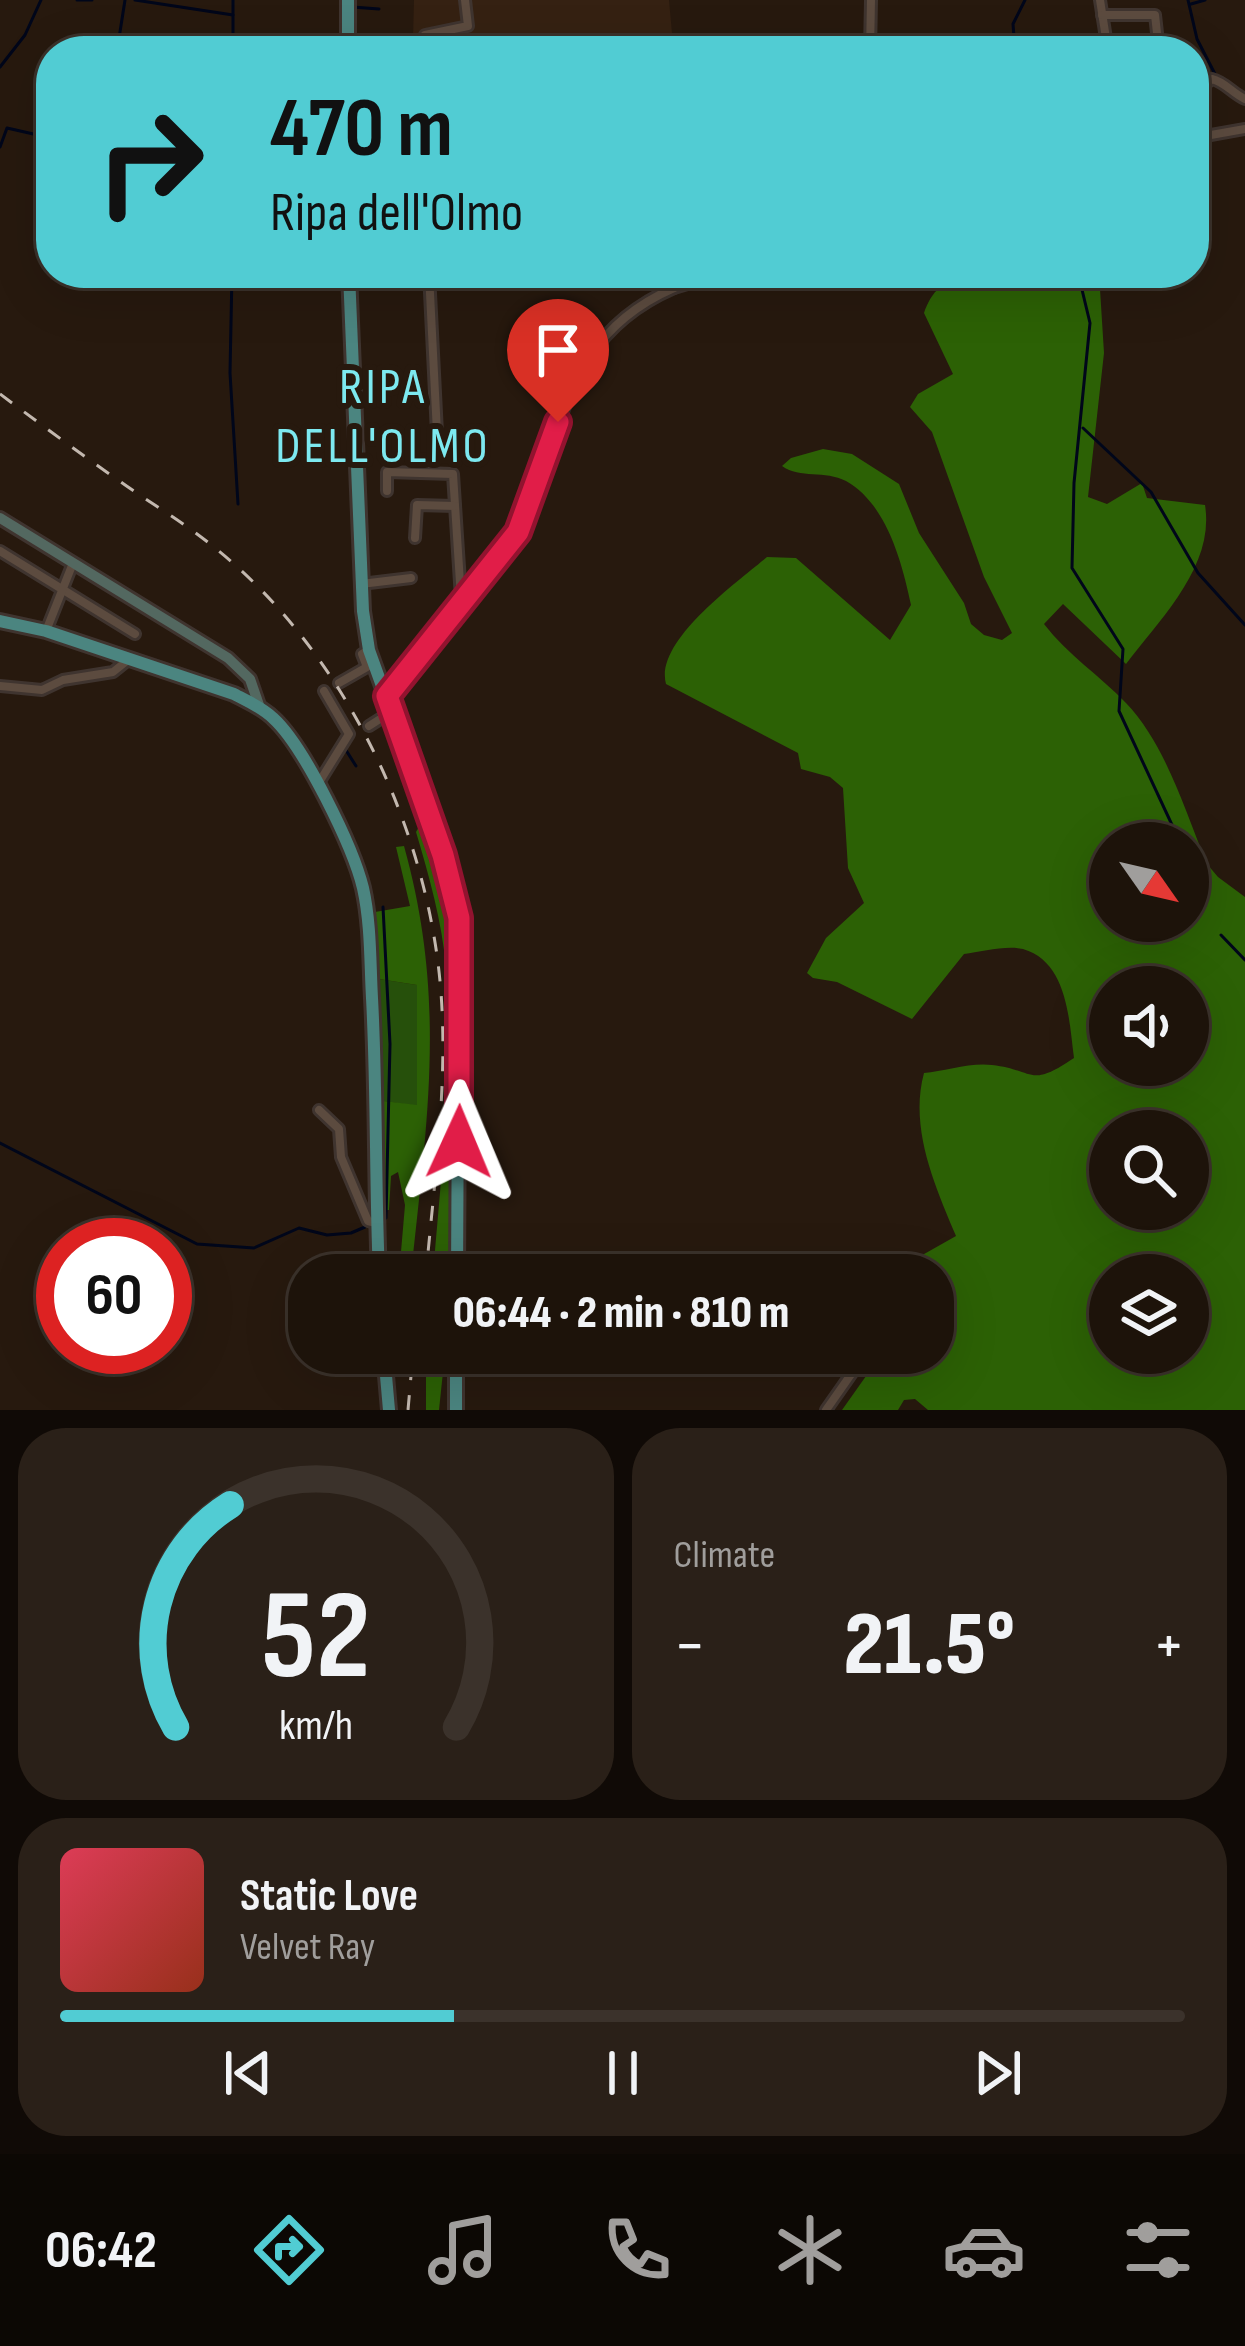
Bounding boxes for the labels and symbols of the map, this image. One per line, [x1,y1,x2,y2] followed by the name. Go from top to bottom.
[507,299,609,422] pin
[275,357,491,477] district label: RIPA DELL'OLMO
[1089,822,1209,942] north arrow
[396,1079,522,1205] position arrow
[36,1218,192,1374] speed limit sign: 60

